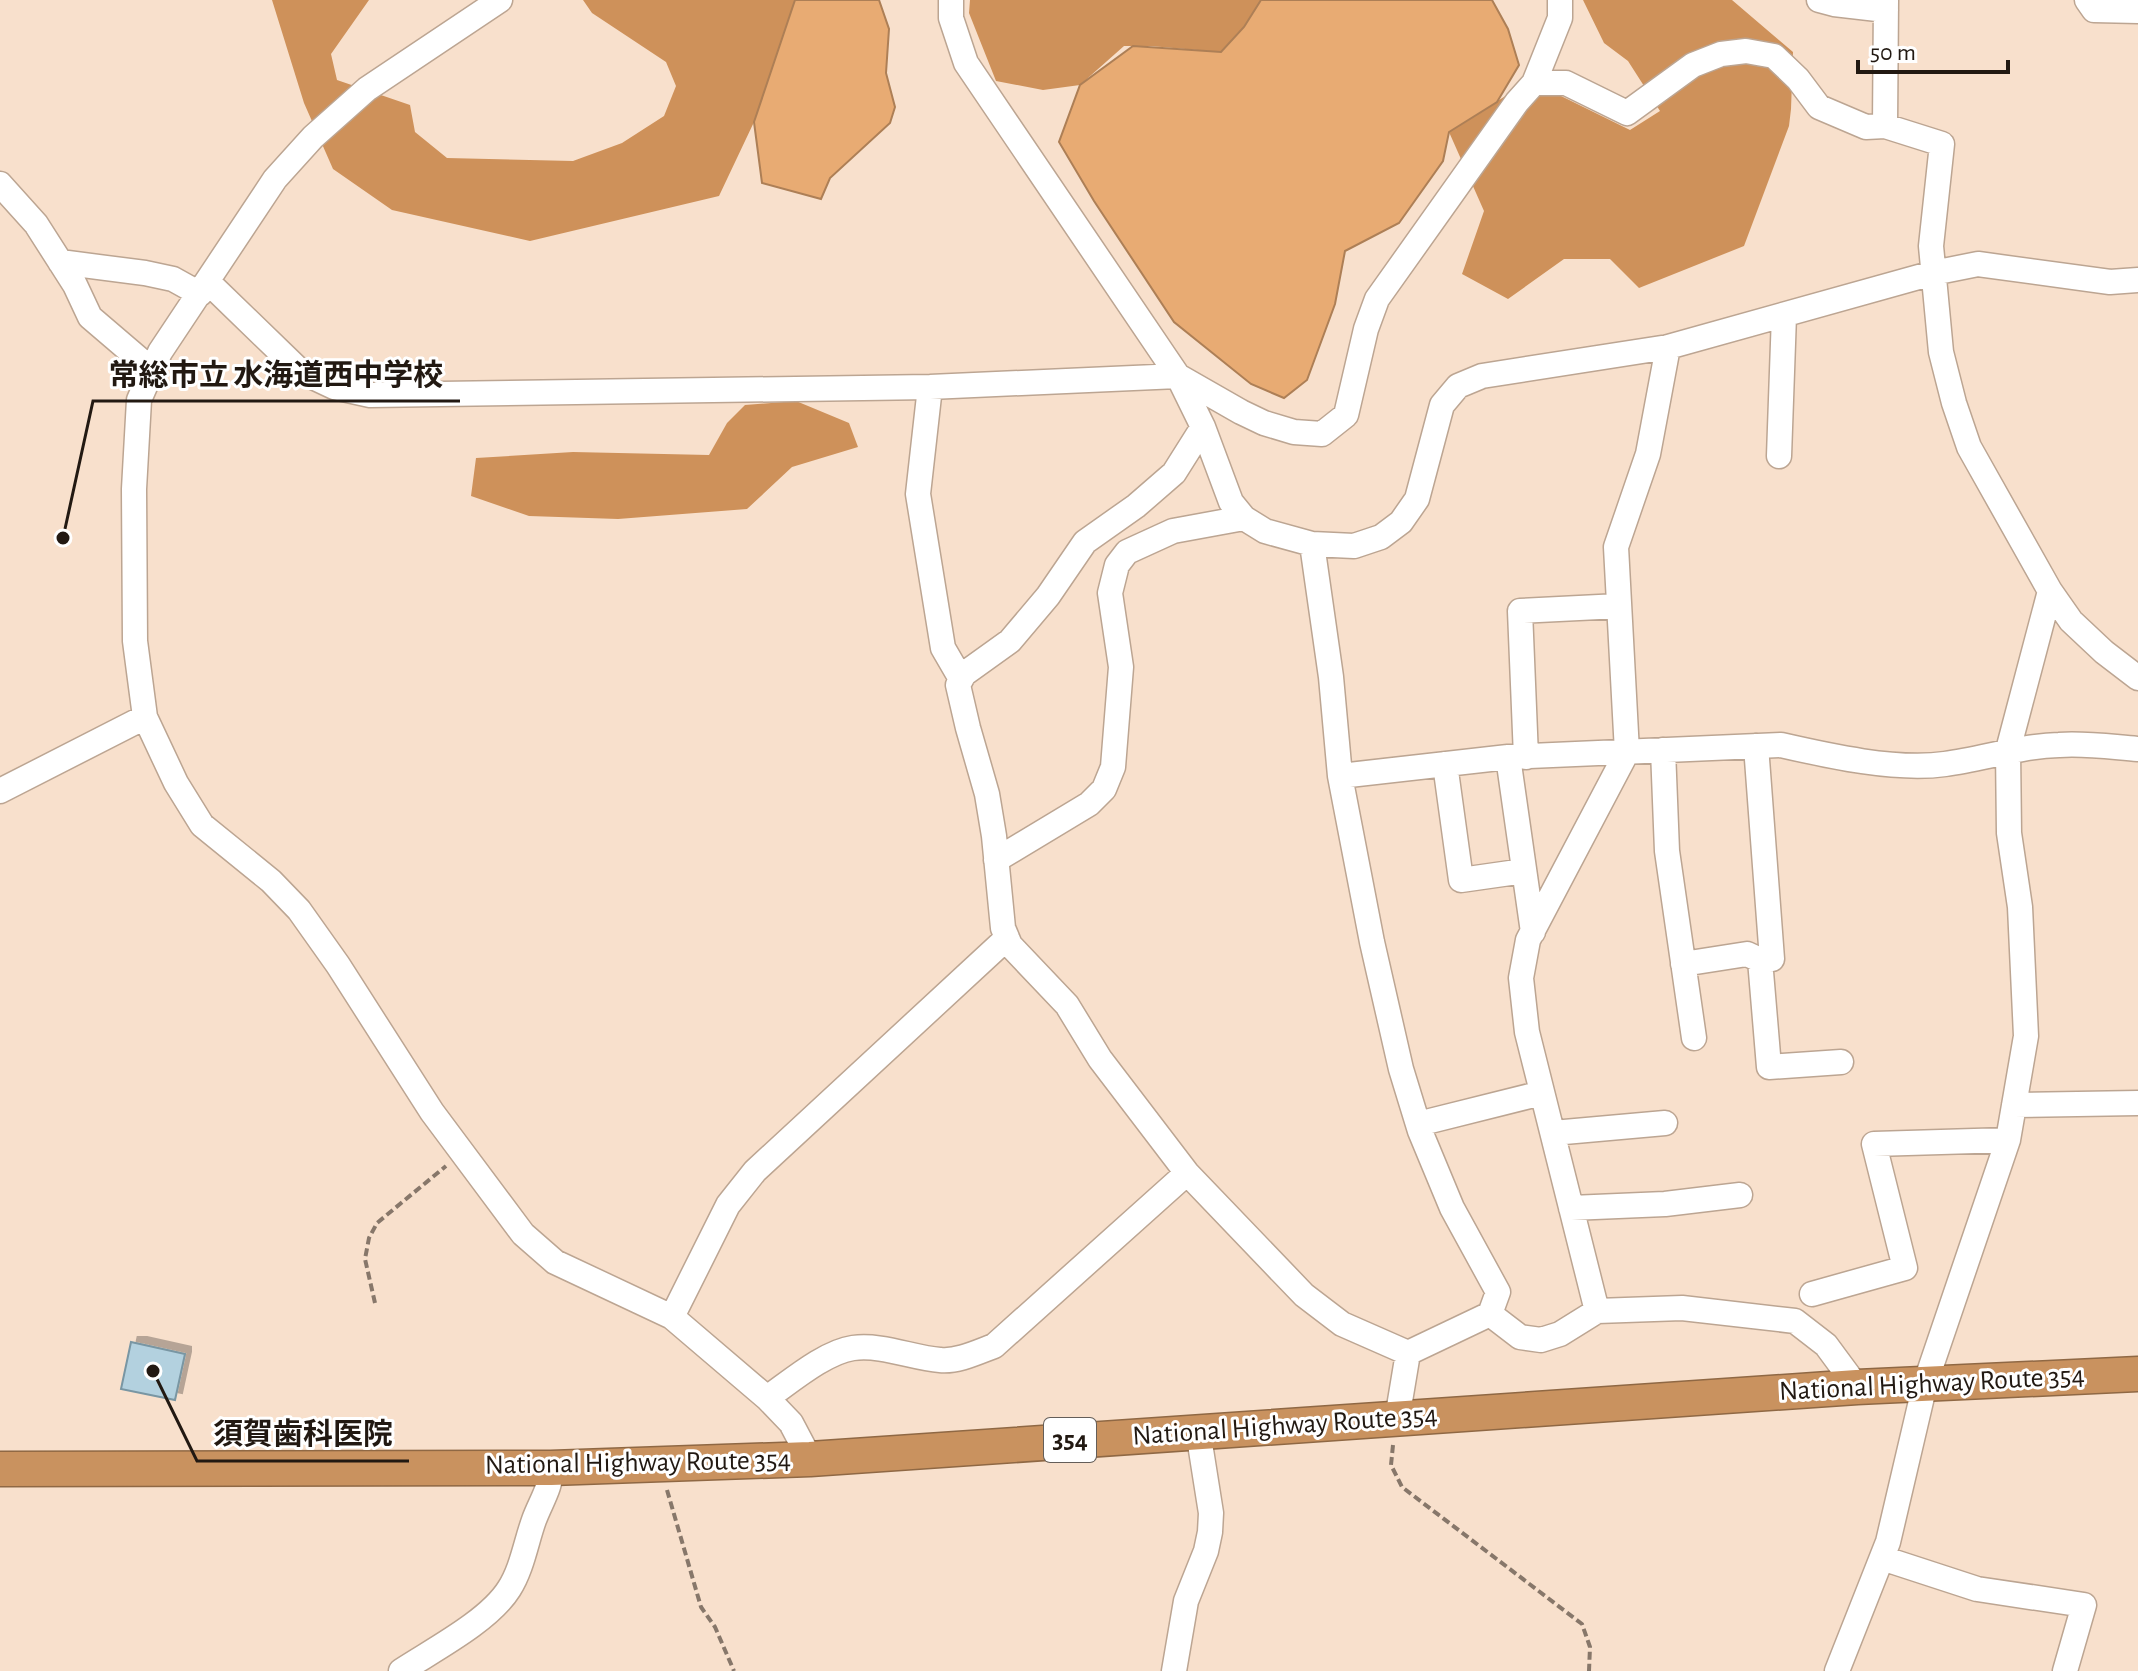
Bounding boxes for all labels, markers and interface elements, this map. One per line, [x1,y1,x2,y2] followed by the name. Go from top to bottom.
[1858,24,2008,74] scale bar
[1870,41,1916,65] text: 50 m
[93,347,460,401] callout: 常総市立 水海道西中学校
[109,359,443,391] text: 常総市立 水海道西中学校
[1778,1362,2086,1406] street label: National Highway Route 354
[1131,1401,1439,1451] street label: National Highway Route 354
[197,1407,409,1461] callout: 須賀歯科医院
[213,1418,393,1450] text: 須賀歯科医院
[1044,1418,1096,1462] road number: 354
[485,1446,791,1480] street label: National Highway Route 354

